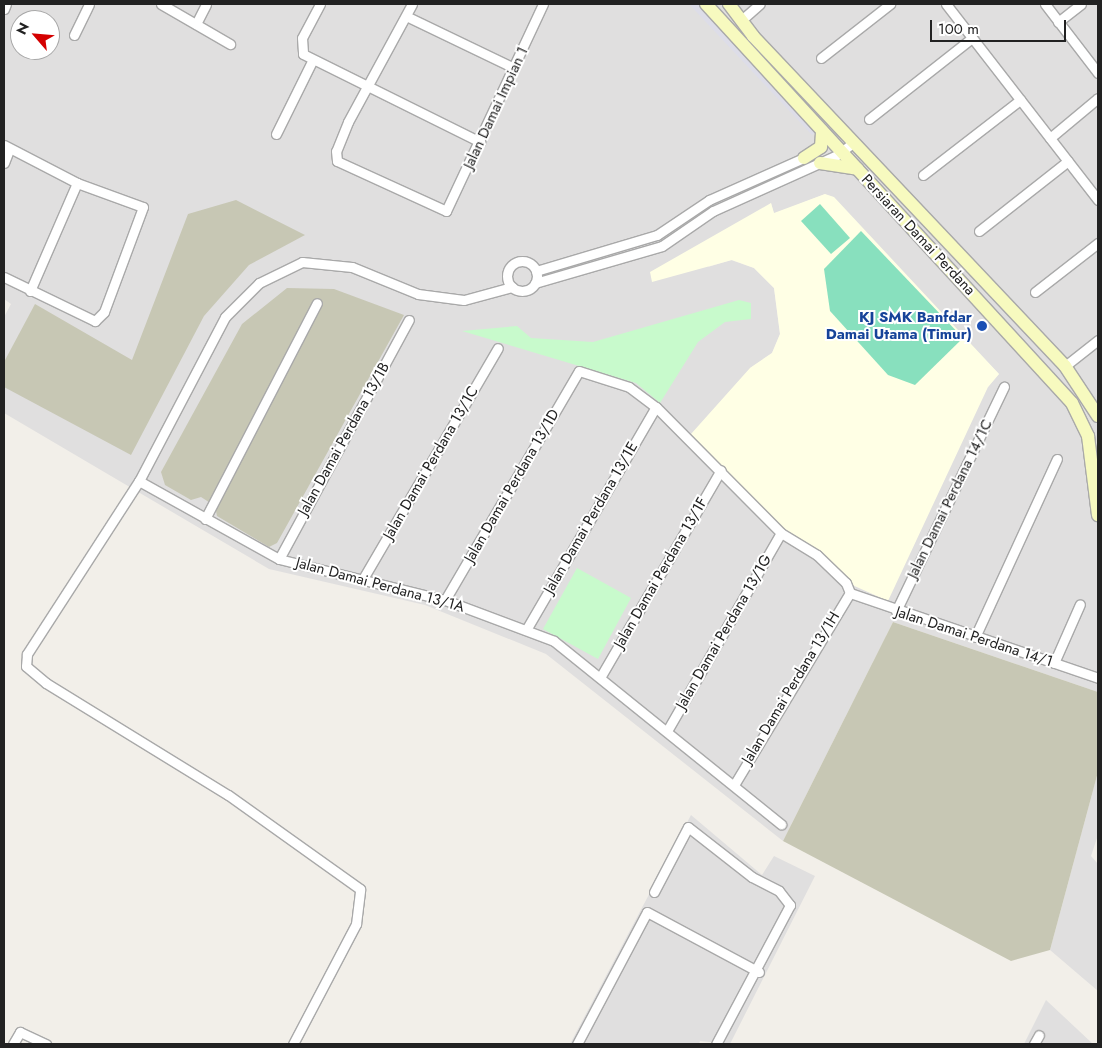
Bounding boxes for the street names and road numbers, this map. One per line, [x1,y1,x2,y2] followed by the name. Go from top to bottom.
[460,44,532,172] street label: Jalan Damai Impian 1
[857,171,979,299] street label: Persiaran Damai Perdana
[294,359,394,519] street label: Jalan Damai Perdana 13/1B
[380,383,482,543] street label: Jalan Damai Perdana 13/1C
[461,406,563,566] street label: Jalan Damai Perdana 13/1D
[904,416,996,582] street label: Jalan Damai Perdana 14/1C
[540,439,642,597] street label: Jalan Damai Perdana 13/1E
[610,494,712,652] street label: Jalan Damai Perdana 13/1F
[672,552,776,712] street label: Jalan Damai Perdana 13/1G
[294,554,466,616] street label: Jalan Damai Perdana 13/1A
[893,603,1055,671] street label: Jalan Damai Perdana 14/1
[738,609,844,767] street label: Jalan Damai Perdana 13/1H

